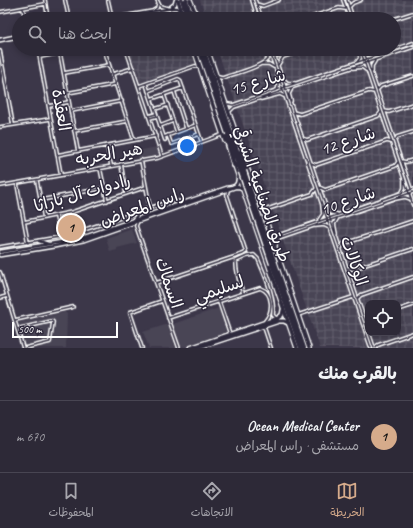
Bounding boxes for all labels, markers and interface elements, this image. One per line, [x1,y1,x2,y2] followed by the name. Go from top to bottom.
[12,12,401,56] search box
[26,23,48,45] icon: search
[58,25,112,44] text: ابحث هنا
[228,64,288,101] street label: شارع 15
[47,87,75,133] street label: العقدة
[318,122,378,161] street label: شارع 12
[228,123,296,265] street label: طريق الصناعية الشرقي
[177,136,197,156] your location
[74,138,144,170] street label: هير الحربه
[31,169,133,217] street label: رادوات آل باراثا
[318,182,378,221] street label: شارع 10
[97,183,187,231] street label: راس المعراض
[58,213,84,243] pin: 1
[336,233,372,289] street label: الوكالات
[151,255,187,311] street label: السماك
[191,271,248,311] street label: لسليمي
[365,300,401,336] map controls
[365,300,401,336] button: locate
[12,320,118,339] scale bar
[18,322,42,336] text: 500 m
[318,363,397,384] text: بالقرب منك
[247,417,359,436] text: Ocean Medical Center
[16,429,44,445] text: 670 m
[381,429,387,445] text: 1
[236,438,359,454] text: مستشفى · راس المعراض
[49,480,94,522] tab: المحفوظات
[191,480,233,522] tab: الاتجاهات
[330,480,365,522] tab: الخريطة

